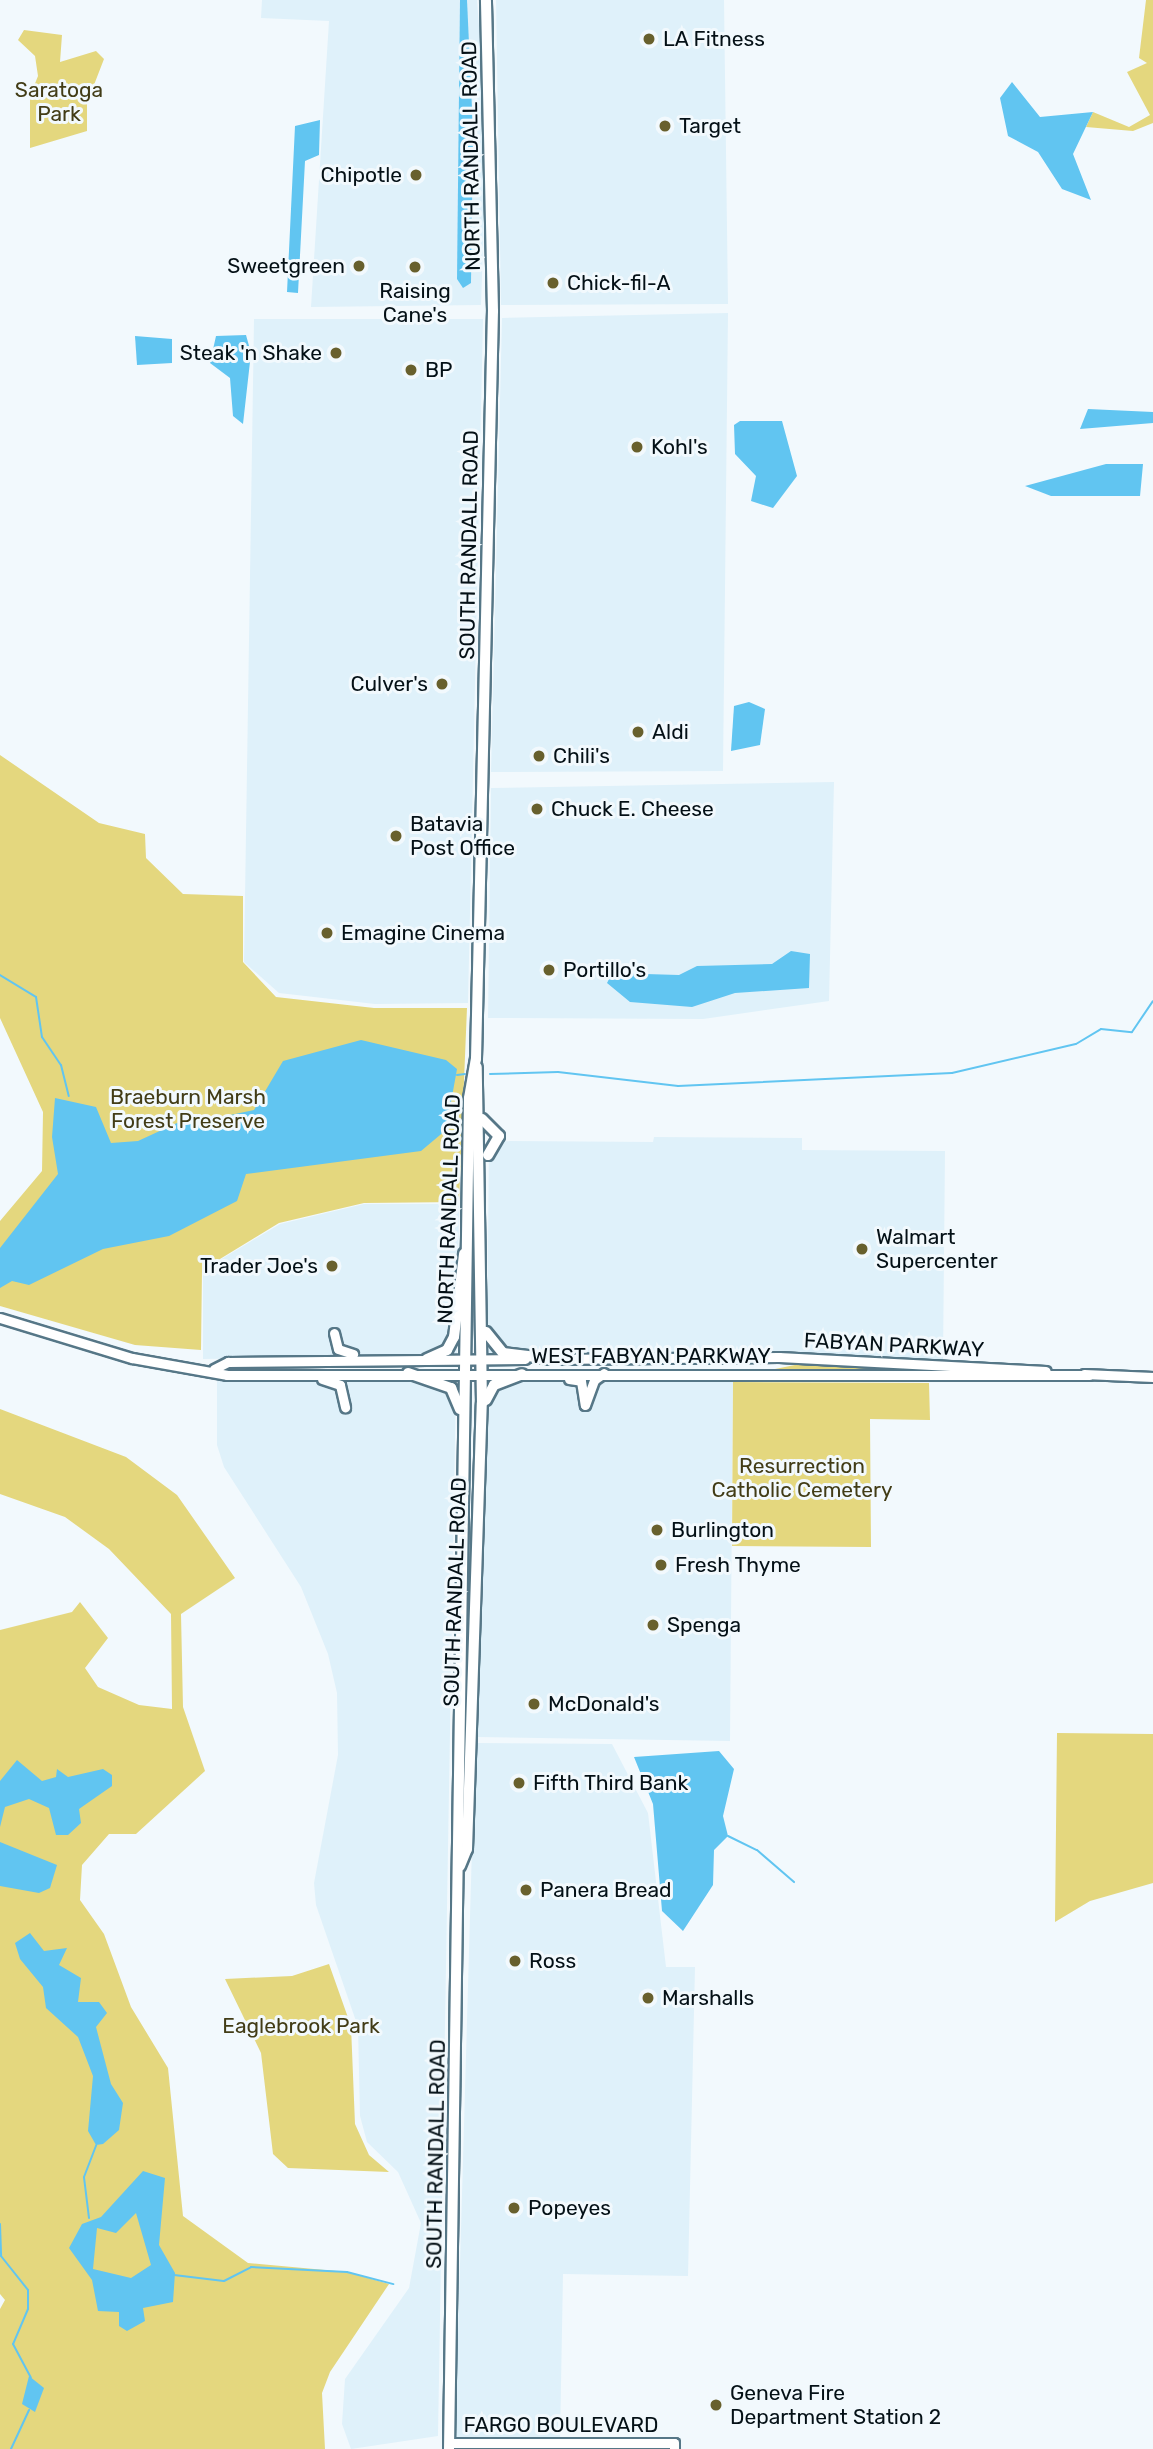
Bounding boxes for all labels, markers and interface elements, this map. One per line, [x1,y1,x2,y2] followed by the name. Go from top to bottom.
[663,26,766,52] place label: LA Fitness
[641,31,657,47] marker: LA Fitness
[456,41,486,271] street label: NORTH RANDALL ROAD
[15,77,103,127] park label: Saratoga Park
[679,113,741,139] place label: Target
[657,118,673,134] marker: Target
[321,162,402,188] place label: Chipotle
[408,167,424,183] marker: Chipotle
[227,253,345,279] place label: Sweetgreen
[351,258,367,274] marker: Sweetgreen
[407,259,423,275] marker: Raising Cane's
[567,270,671,296] place label: Chick-fil-A
[545,275,561,291] marker: Chick-fil-A
[379,278,451,328] place label: Raising Cane's
[180,340,322,366] place label: Steak 'n Shake
[328,345,344,361] marker: Steak 'n Shake
[425,357,453,383] place label: BP
[403,362,419,378] marker: BP
[454,430,484,660] street label: SOUTH RANDALL ROAD
[651,434,708,460] place label: Kohl's
[629,439,645,455] marker: Kohl's
[350,671,428,697] place label: Culver's
[434,676,450,692] marker: Culver's
[652,719,689,745] place label: Aldi
[630,724,646,740] marker: Aldi
[553,743,610,769] place label: Chili's
[531,748,547,764] marker: Chili's
[551,796,714,822] place label: Chuck E. Cheese
[529,801,545,817] marker: Chuck E. Cheese
[410,811,515,861] place label: Batavia Post Office
[388,828,404,844] marker: Batavia Post Office
[341,920,505,946] place label: Emagine Cinema
[319,925,335,941] marker: Emagine Cinema
[563,957,646,983] place label: Portillo's
[541,962,557,978] marker: Portillo's
[110,1084,266,1134] park label: Braeburn Marsh Forest Preserve
[432,1093,466,1325] street label: NORTH RANDALL ROAD
[876,1224,998,1274] place label: Walmart Supercenter
[854,1241,870,1257] marker: Walmart Supercenter
[199,1253,318,1279] place label: Trader Joe's
[324,1258,340,1274] marker: Trader Joe's
[803,1328,985,1362] street label: FABYAN PARKWAY
[531,1343,771,1369] street label: WEST FABYAN PARKWAY
[711,1453,893,1503] park label: Resurrection Catholic Cemetery
[438,1477,472,1707] street label: SOUTH RANDALL ROAD
[671,1517,774,1543] place label: Burlington
[649,1522,665,1538] marker: Burlington
[675,1552,801,1578] place label: Fresh Thyme
[653,1557,669,1573] marker: Fresh Thyme
[667,1612,741,1638] place label: Spenga
[645,1617,661,1633] marker: Spenga
[548,1691,660,1717] place label: McDonald's
[526,1696,542,1712] marker: McDonald's
[533,1770,689,1796] place label: Fifth Third Bank
[511,1775,527,1791] marker: Fifth Third Bank
[540,1877,672,1903] place label: Panera Bread
[518,1882,534,1898] marker: Panera Bread
[529,1948,576,1974] place label: Ross
[507,1953,523,1969] marker: Ross
[662,1985,754,2011] place label: Marshalls
[640,1990,656,2006] marker: Marshalls
[222,2013,380,2039] park label: Eaglebrook Park
[421,2039,451,2269] street label: SOUTH RANDALL ROAD
[528,2195,611,2221] place label: Popeyes
[506,2200,522,2216] marker: Popeyes
[730,2380,941,2430] place label: Geneva Fire Department Station 2
[708,2397,724,2413] marker: Geneva Fire Department Station 2
[463,2412,659,2438] street label: FARGO BOULEVARD

